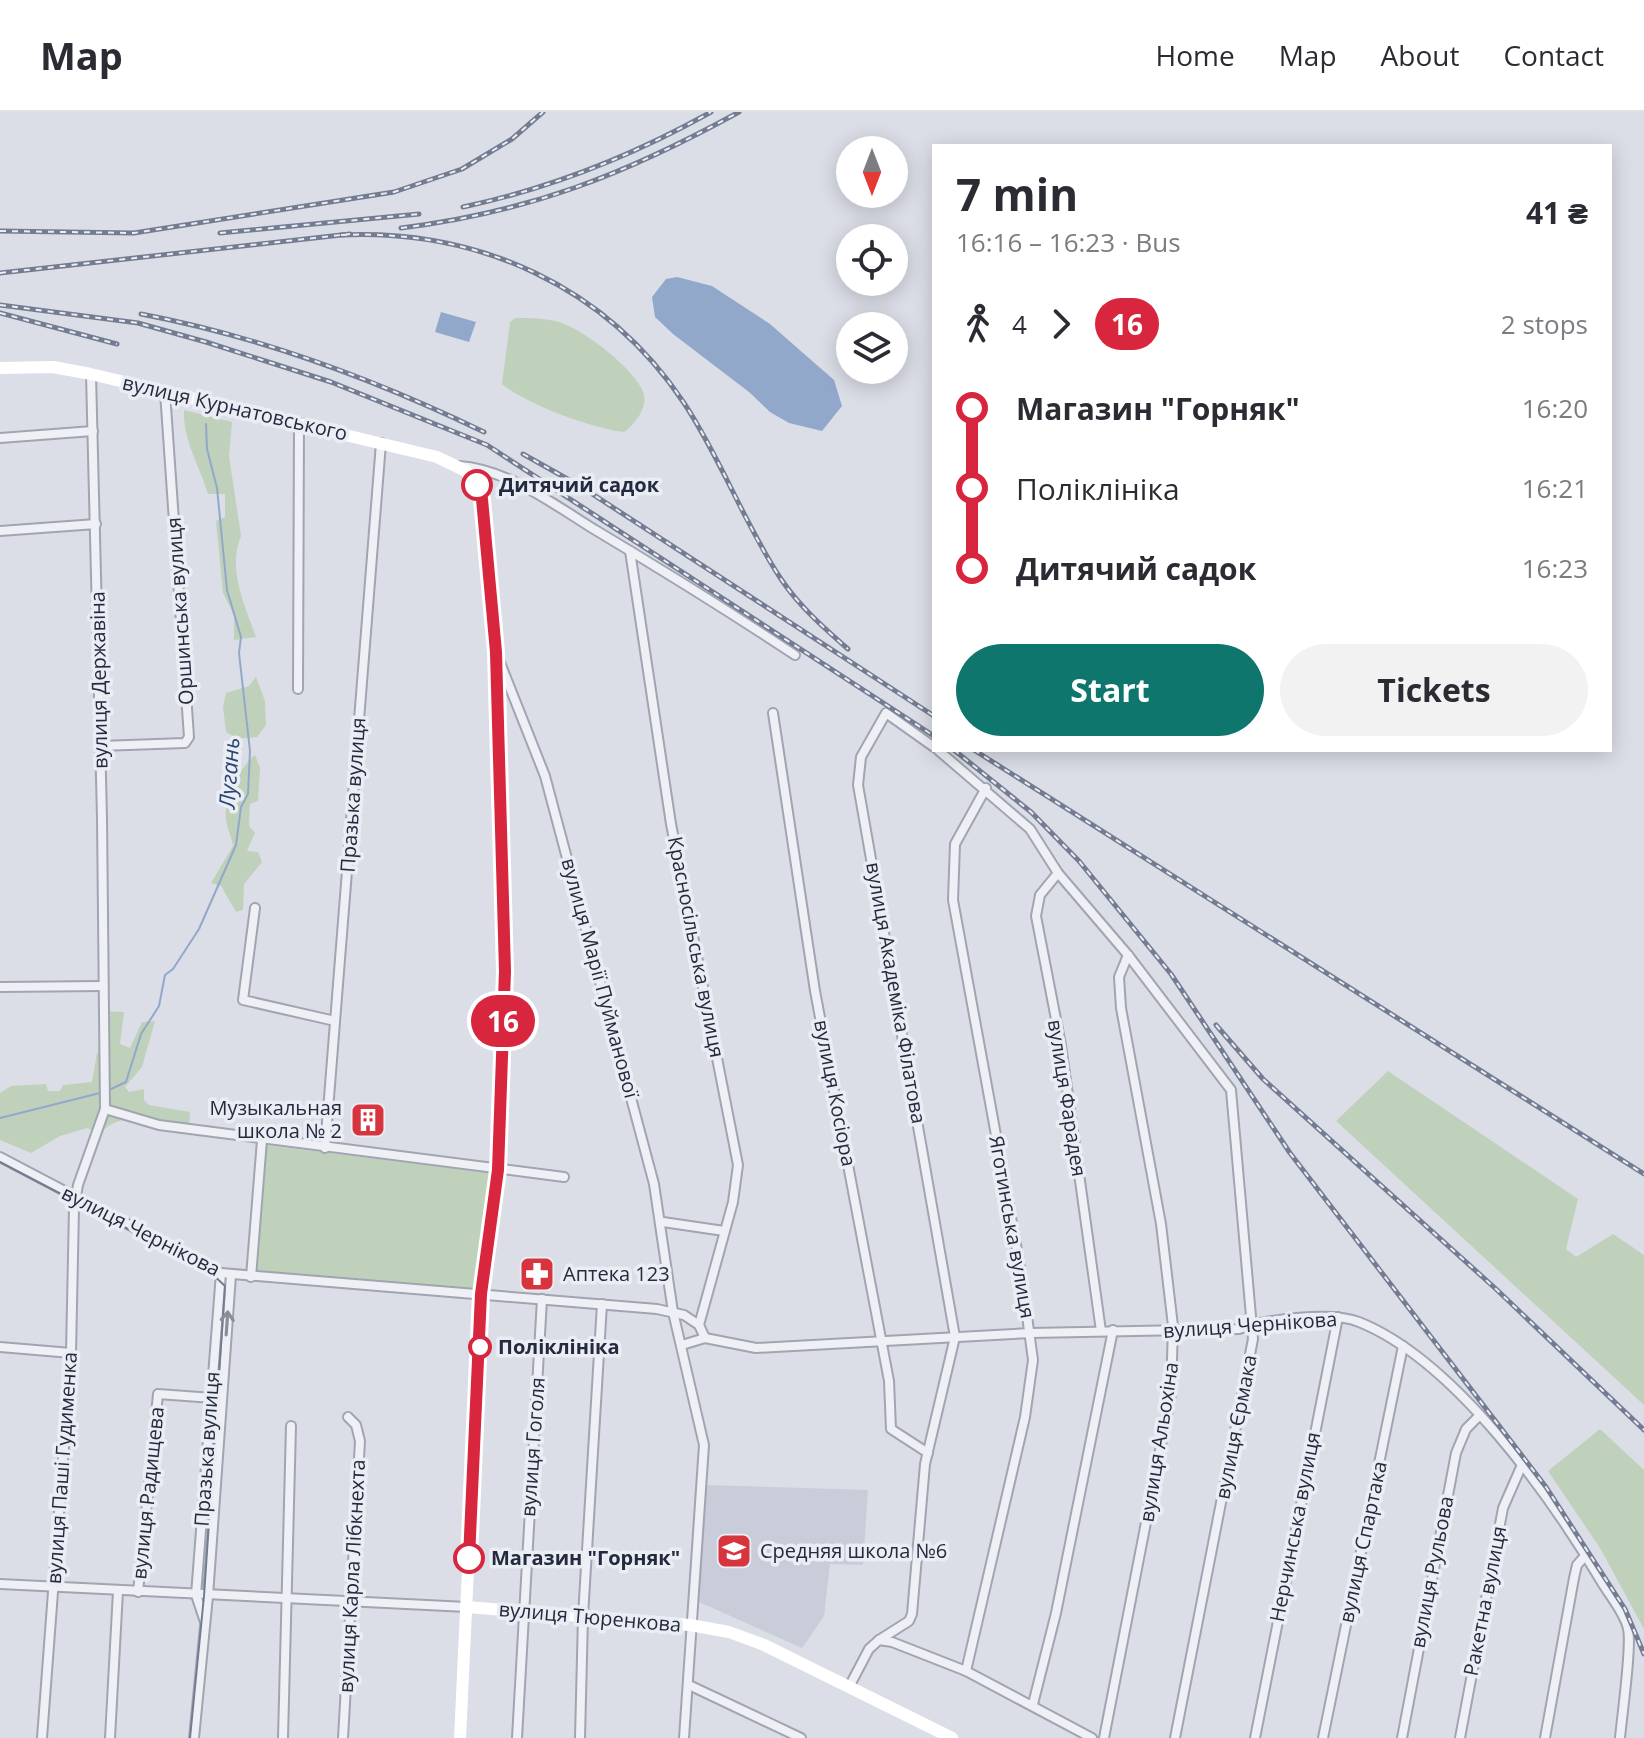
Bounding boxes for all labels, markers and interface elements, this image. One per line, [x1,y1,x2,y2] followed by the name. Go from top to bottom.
[40,29,123,81] text: Map
[1156,36,1235,74] text: Home
[1279,36,1337,74] text: Map
[1381,36,1459,74] text: About
[1503,36,1604,74] text: Contact
[836,136,908,208] north arrow
[836,136,908,384] map controls
[956,164,1078,224] text: 7 min
[1526,192,1588,233] text: 41 ₴
[836,224,908,296] button: locate
[956,224,1181,260] text: 16:16 – 16:23 · Bus
[956,302,1000,346] icon: walk
[1039,302,1083,346] icon: forward
[1111,305,1143,343] text: 16
[1012,306,1027,342] text: 4
[1501,306,1588,342] text: 2 stops
[836,312,908,384] button: layers
[120,368,350,447] street label: вулиця Курнатовського
[1016,388,1300,429] text: Магазин "Горняк"
[1522,390,1588,426] text: 16:20
[1016,468,1180,509] text: Поліклініка
[462,470,492,500] marker: Дитячий садок
[1522,470,1588,506] text: 16:21
[499,471,660,498] place label: Дитячий садок
[159,516,200,706] street label: Оршинська вулиця
[1016,548,1256,589] text: Дитячий садок
[1522,550,1588,586] text: 16:23
[83,591,114,769] street label: вулиця Державіна
[956,644,1264,736] button: Start
[1280,644,1588,736] button: Tickets
[334,717,371,873] street label: Празька вулиця
[210,736,245,811] water label: Лугань
[662,834,731,1060] street label: Красносільська вулиця
[555,855,646,1102] street label: вулиця Марії Пуйманової
[860,860,933,1126] street label: вулиця Академіка Філатова
[467,995,539,1047] line badge: 16
[487,1002,519,1040] text: 16
[808,1017,863,1168] street label: вулиця Косіора
[1042,1017,1093,1178] street label: вулиця Фарадея
[209,1094,342,1144] place label: Музыкальная школа № 2
[349,1101,387,1139] building icon: Музыкальная школа № 2
[983,1133,1042,1321] street label: Яготинська вулиця
[57,1179,225,1282] street label: вулиця Чернікова
[518,1255,556,1293] pharmacy icon: Аптека 123
[563,1260,670,1287] place label: Аптека 123
[1162,1305,1338,1344] street label: вулиця Чернікова
[220,1310,235,1336] one-way arrow
[498,1333,619,1360] place label: Поліклініка
[469,1336,491,1358] marker: Поліклініка
[40,1351,83,1585] street label: вулиця Паші Гудименка
[1208,1352,1263,1501] street label: вулиця Єрмака
[1133,1360,1184,1524] street label: вулиця Альохіна
[188,1371,225,1527] street label: Празька вулиця
[514,1376,551,1518] street label: вулиця Гоголя
[125,1405,170,1581] street label: вулиця Радищева
[1263,1430,1326,1624] street label: Нерчинська вулиця
[332,1458,371,1694] street label: вулиця Карла Лібкнехта
[1332,1458,1393,1625] street label: вулиця Спартака
[1404,1494,1459,1650] street label: вулиця Рульова
[1457,1524,1512,1678] street label: Ракетна вулиця
[715,1532,753,1570] school or university icon: Средняя школа №6
[760,1537,947,1564] place label: Средняя школа №6
[454,1543,484,1573] marker: Магазин "Горняк"
[491,1544,680,1571] place label: Магазин "Горняк"
[498,1595,682,1638] street label: вулиця Тюренкова

